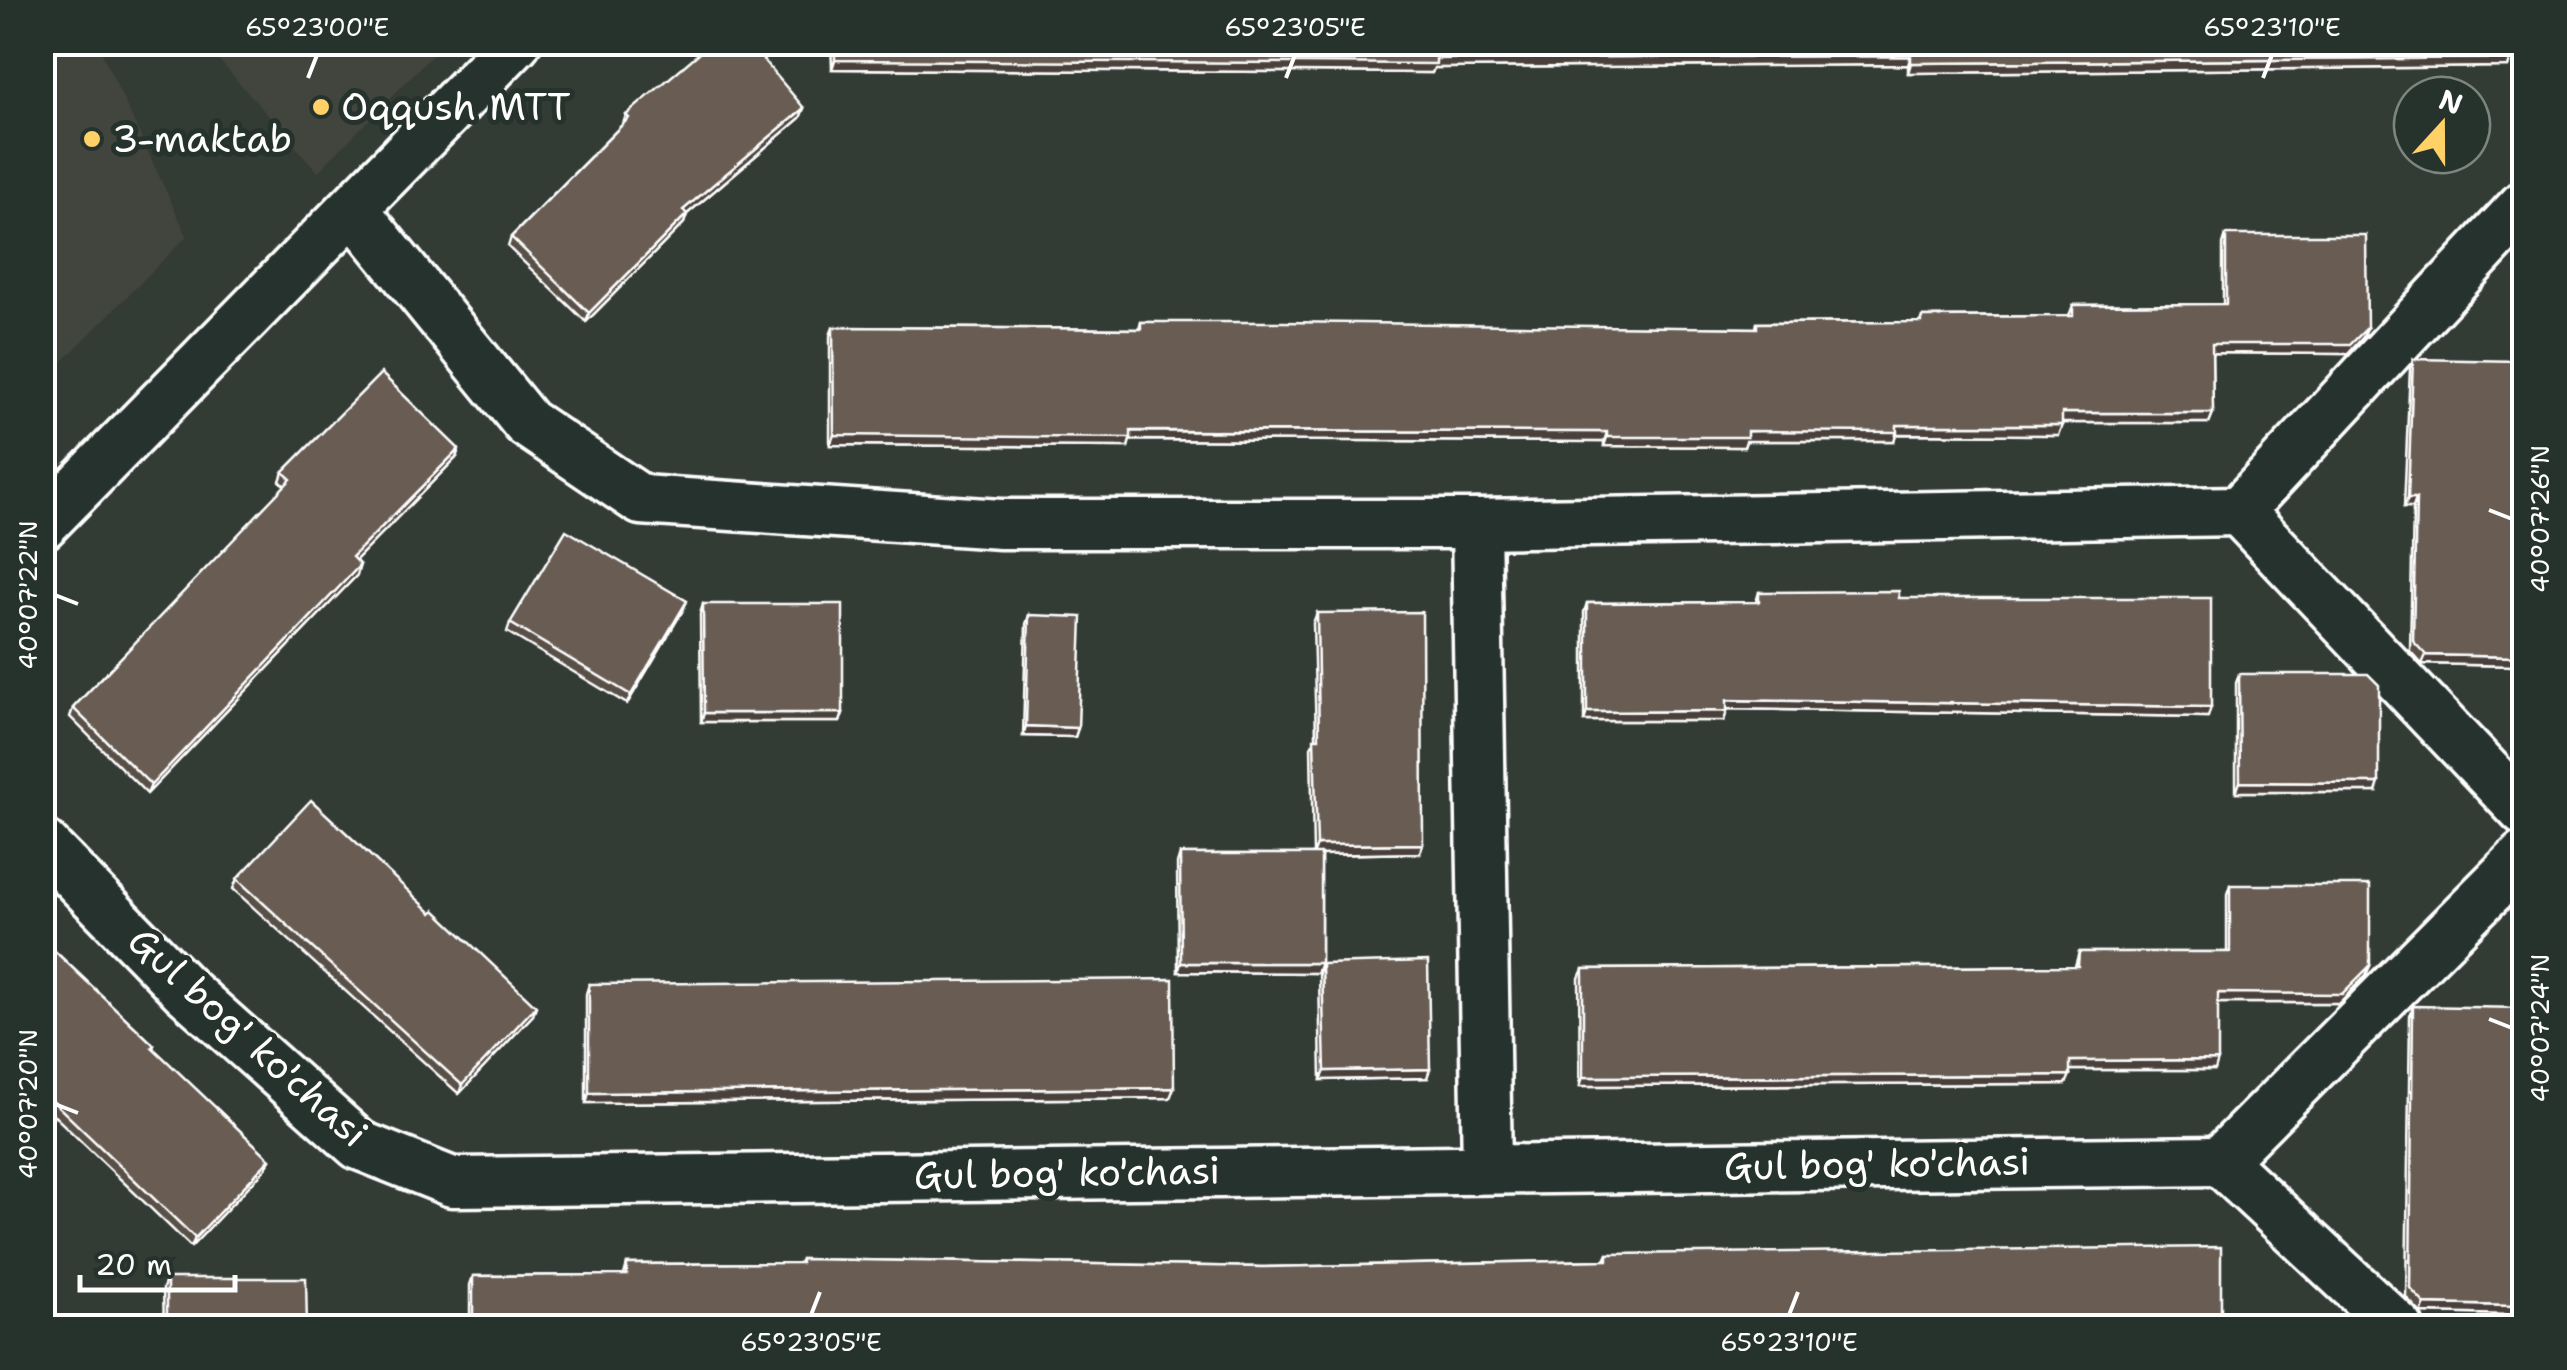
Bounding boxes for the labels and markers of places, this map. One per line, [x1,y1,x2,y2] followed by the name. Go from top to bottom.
[341,81,571,132] place label: Oqqush MTT
[310,96,332,118] marker: Oqqush MTT
[112,113,292,164] place label: 3-maktab
[81,128,103,150] marker: 3-maktab

